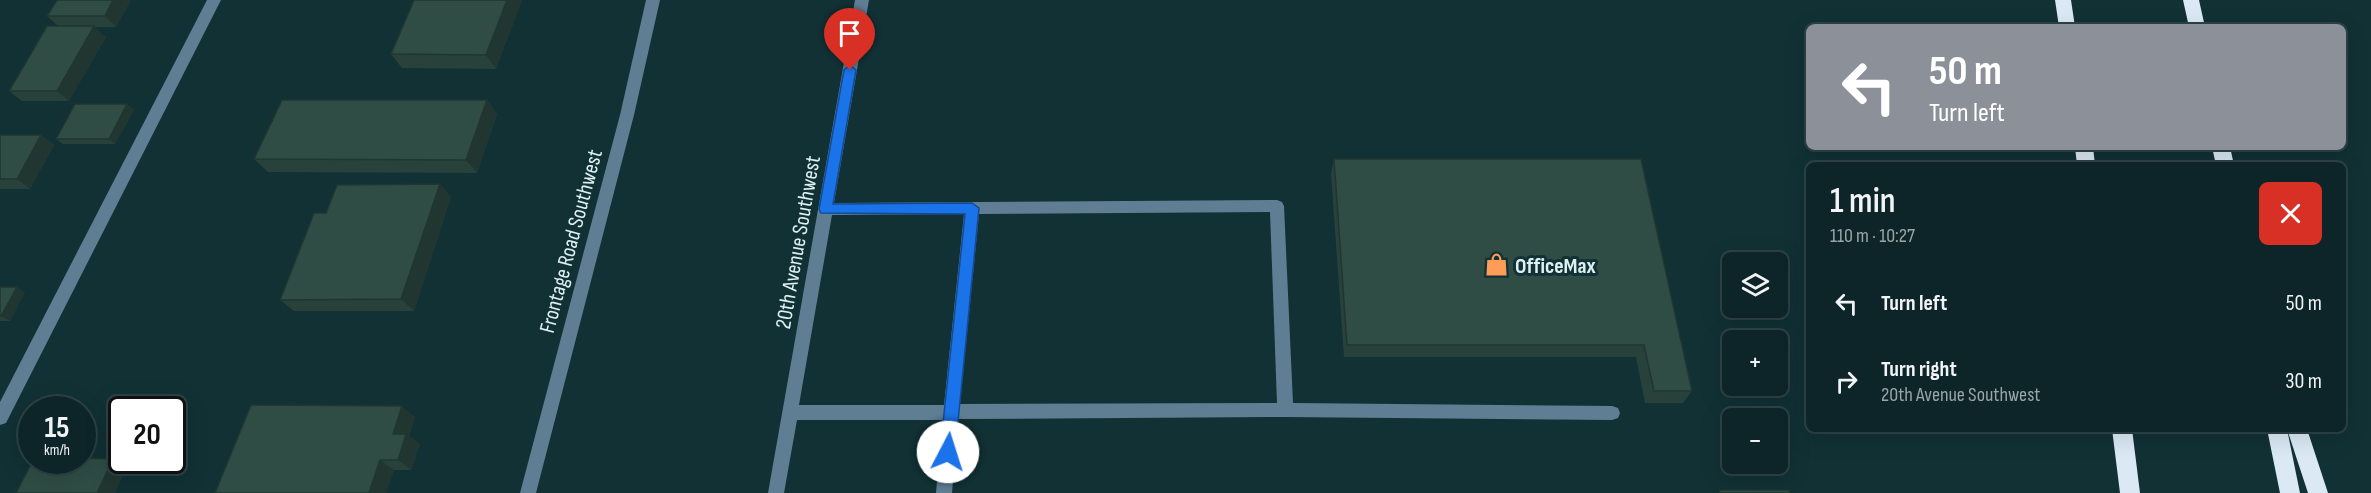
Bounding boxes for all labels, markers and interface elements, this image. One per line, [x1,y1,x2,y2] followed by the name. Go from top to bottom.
[824,8,875,70] pin
[833,17,866,50] icon: arrive
[1929,46,2002,97] text: 50 m
[1830,48,1908,126] icon: left
[1929,97,2005,129] text: Turn left
[534,146,609,336] street label: Frontage Road Southwest
[770,153,827,331] street label: 20th Avenue Southwest
[1830,180,1895,223] text: 1 min
[2259,182,2322,245] button: close
[1830,224,1915,248] text: 110 m · 10:27
[1484,252,1510,278] shop icon: OfficeMax
[1722,252,1788,474] map controls
[1722,252,1788,318] button: layers
[1515,253,1596,280] place label: OfficeMax
[1830,287,1863,320] icon: left
[1881,290,1947,317] text: Turn left
[2286,290,2322,317] text: 50 m
[1722,330,1788,396] button: +
[1881,356,1957,383] text: Turn right
[1830,365,1863,398] icon: right
[2285,368,2322,395] text: 30 m
[1881,383,2040,407] text: 20th Avenue Southwest
[108,396,186,474] speed limit sign: 20
[1722,408,1788,474] button: −
[45,410,70,446] text: 15
[916,420,980,484] position arrow
[44,441,70,460] text: km/h

